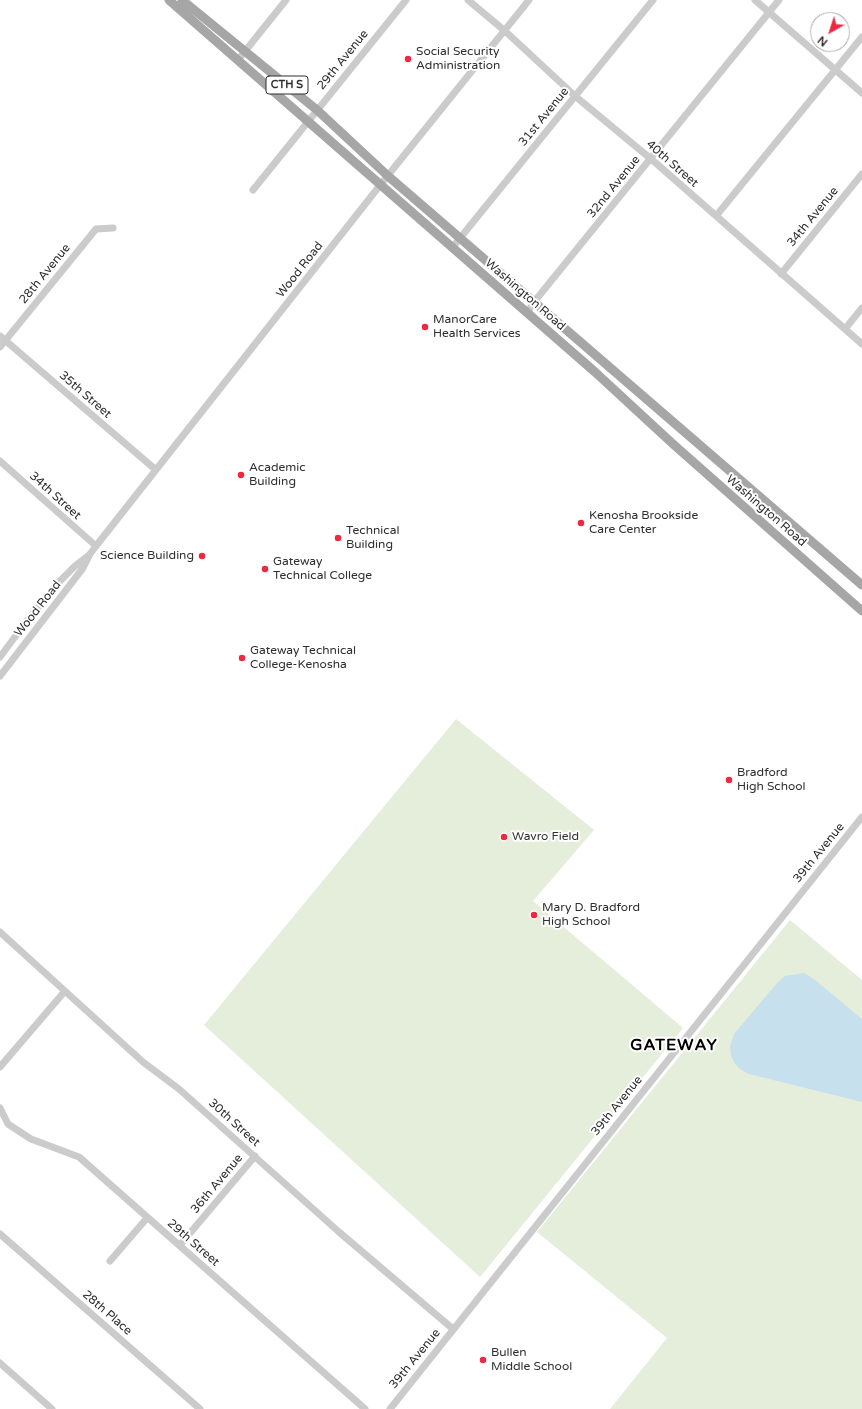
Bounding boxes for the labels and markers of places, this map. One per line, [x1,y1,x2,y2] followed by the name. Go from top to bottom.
[416,45,500,73] place label: Social Security Administration
[403,54,413,64] marker: Social Security Administration
[433,313,520,341] place label: ManorCare Health Services
[420,322,430,332] marker: ManorCare Health Services
[249,461,306,489] place label: Academic Building
[236,470,246,480] marker: Academic Building
[589,509,698,537] place label: Kenosha Brookside Care Center
[576,518,586,528] marker: Kenosha Brookside Care Center
[346,524,399,552] place label: Technical Building
[333,533,343,543] marker: Technical Building
[100,549,194,563] place label: Science Building
[197,551,207,561] marker: Science Building
[273,555,372,583] place label: Gateway Technical College
[260,564,270,574] marker: Gateway Technical College
[250,644,356,672] place label: Gateway Technical College-Kenosha
[237,653,247,663] marker: Gateway Technical College-Kenosha
[737,766,806,794] place label: Bradford High School
[724,775,734,785] marker: Bradford High School
[512,830,579,844] place label: Wavro Field
[499,832,509,842] marker: Wavro Field
[542,901,640,929] place label: Mary D. Bradford High School
[529,910,539,920] marker: Mary D. Bradford High School
[491,1346,572,1374] place label: Bullen Middle School
[478,1355,488,1365] marker: Bullen Middle School

